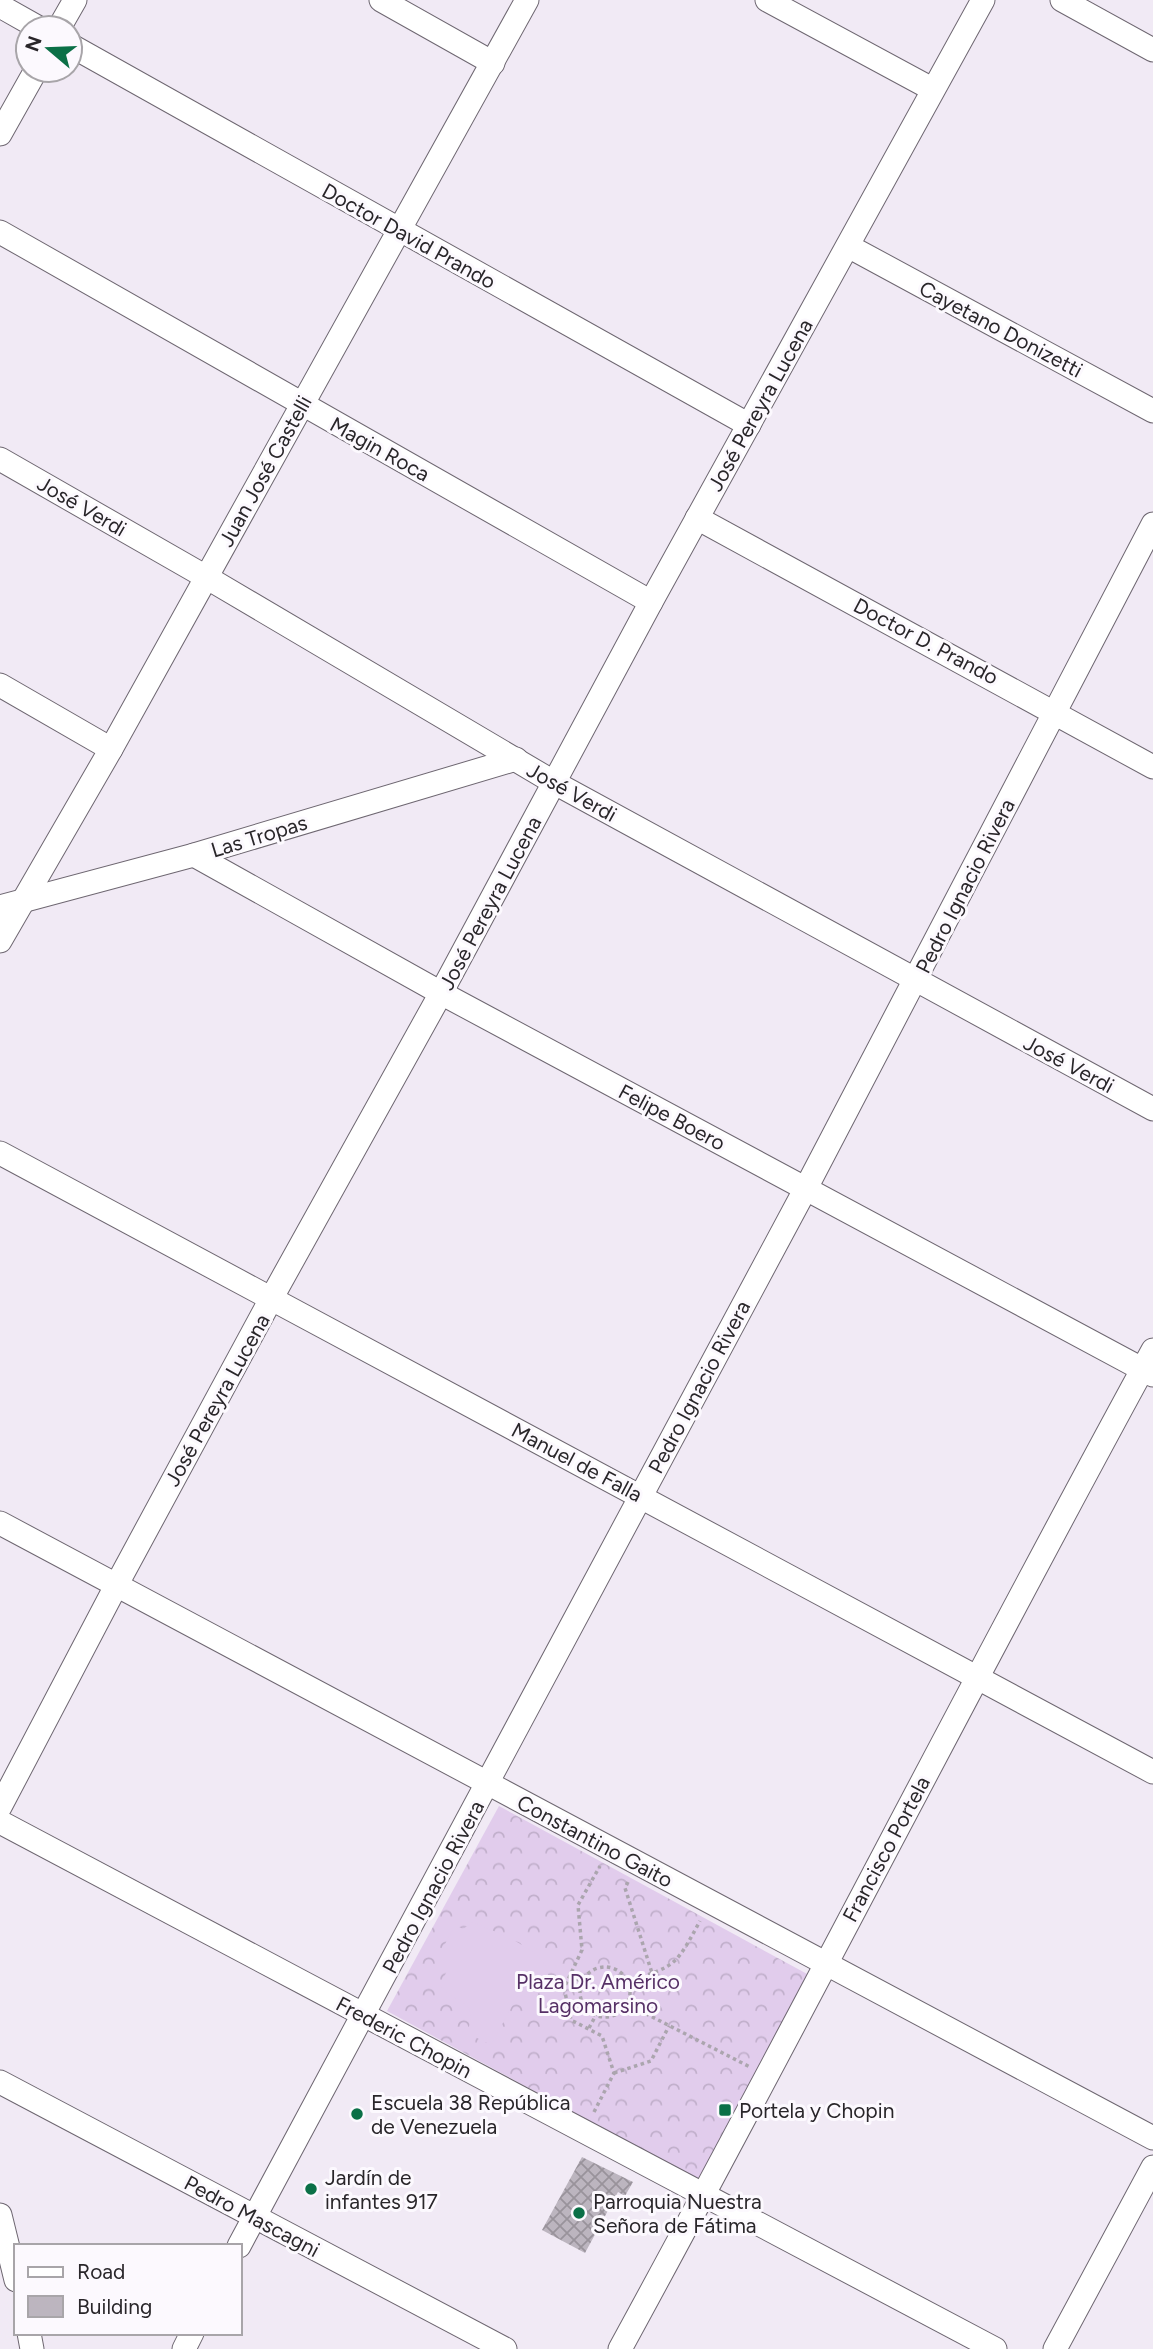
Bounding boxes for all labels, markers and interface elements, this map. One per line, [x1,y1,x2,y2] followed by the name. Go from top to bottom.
[14,14,84,84] north arrow
[20,33,47,54] text: N
[318,178,500,294] street label: Doctor David Prando
[915,275,1087,383] street label: Cayetano Donizetti
[702,314,818,496] street label: José Pereyra Lucena
[213,391,317,551] street label: Juan José Castelli
[326,411,434,487] street label: Magin Roca
[33,470,131,542] street label: José Verdi
[849,592,1003,690] street label: Doctor D. Prando
[523,757,621,827] street label: José Verdi
[910,795,1020,977] street label: Pedro Ignacio Rivera
[208,810,310,862] street label: Las Tropas
[434,812,546,994] street label: José Pereyra Lucena
[1019,1030,1119,1098] street label: José Verdi
[614,1078,730,1156] street label: Felipe Boero
[643,1296,755,1478] street label: Pedro Ignacio Rivera
[159,1309,275,1491] street label: José Pereyra Lucena
[508,1417,646,1507] street label: Manuel de Falla
[837,1772,935,1926] street label: Francisco Portela
[513,1789,677,1893] street label: Constantino Gaito
[377,1796,489,1978] street label: Pedro Ignacio Rivera
[516,1969,680,2018] park label: Plaza Dr. Américo Lagomarsino
[332,1991,476,2083] street label: Frederic Chopin
[371,2090,570,2139] place label: Escuela 38 República de Venezuela
[739,2098,894,2123] place label: Portela y Chopin
[717,2102,733,2118] marker: Portela y Chopin
[349,2106,365,2122] marker: Escuela 38 República de Venezuela
[325,2165,438,2214] place label: Jardín de infantes 917
[180,2170,324,2262] street label: Pedro Mascagni
[303,2181,319,2197] marker: Jardín de infantes 917
[593,2189,762,2238] place label: Parroquia Nuestra Señora de Fátima
[571,2205,587,2221] marker: Parroquia Nuestra Señora de Fátima
[14,2244,242,2335] legend
[77,2259,125,2284] text: Road
[77,2294,152,2319] text: Building

